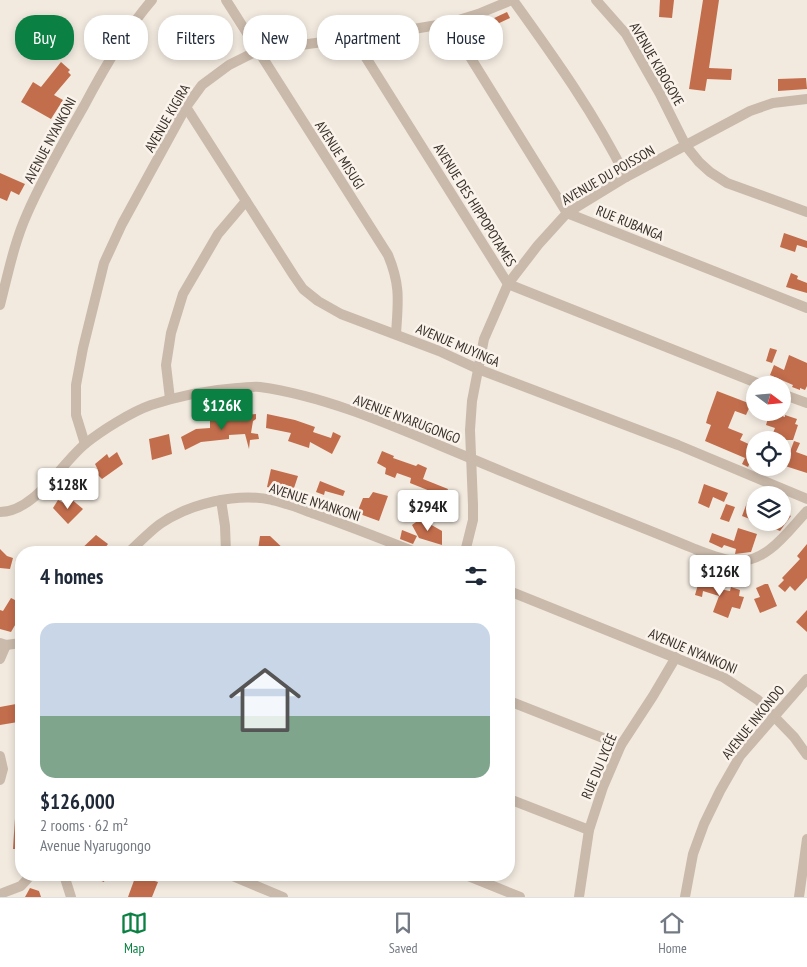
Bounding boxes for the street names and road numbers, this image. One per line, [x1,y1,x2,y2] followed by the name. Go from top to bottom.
[626,19,688,109] street label: AVENUE KIBOGOYE
[140,80,194,155] street label: AVENUE KIGIRA
[20,94,80,186] street label: AVENUE NYANKONI
[311,117,369,193] street label: AVENUE MISUGI
[430,140,520,270] street label: AVENUE DES HIPPOPOTAMES
[558,141,658,209] street label: AVENUE DU POISSON
[594,201,667,245] street label: RUE RUBANGA
[413,319,503,371] street label: AVENUE MUYINGA
[351,390,463,448] street label: AVENUE NYARUGONGO
[267,479,363,525] street label: AVENUE NYANKONI
[646,624,740,678] street label: AVENUE NYANKONI
[718,681,789,763] street label: AVENUE INKONDO
[577,730,621,802] street label: RUE DU LYCÉE

